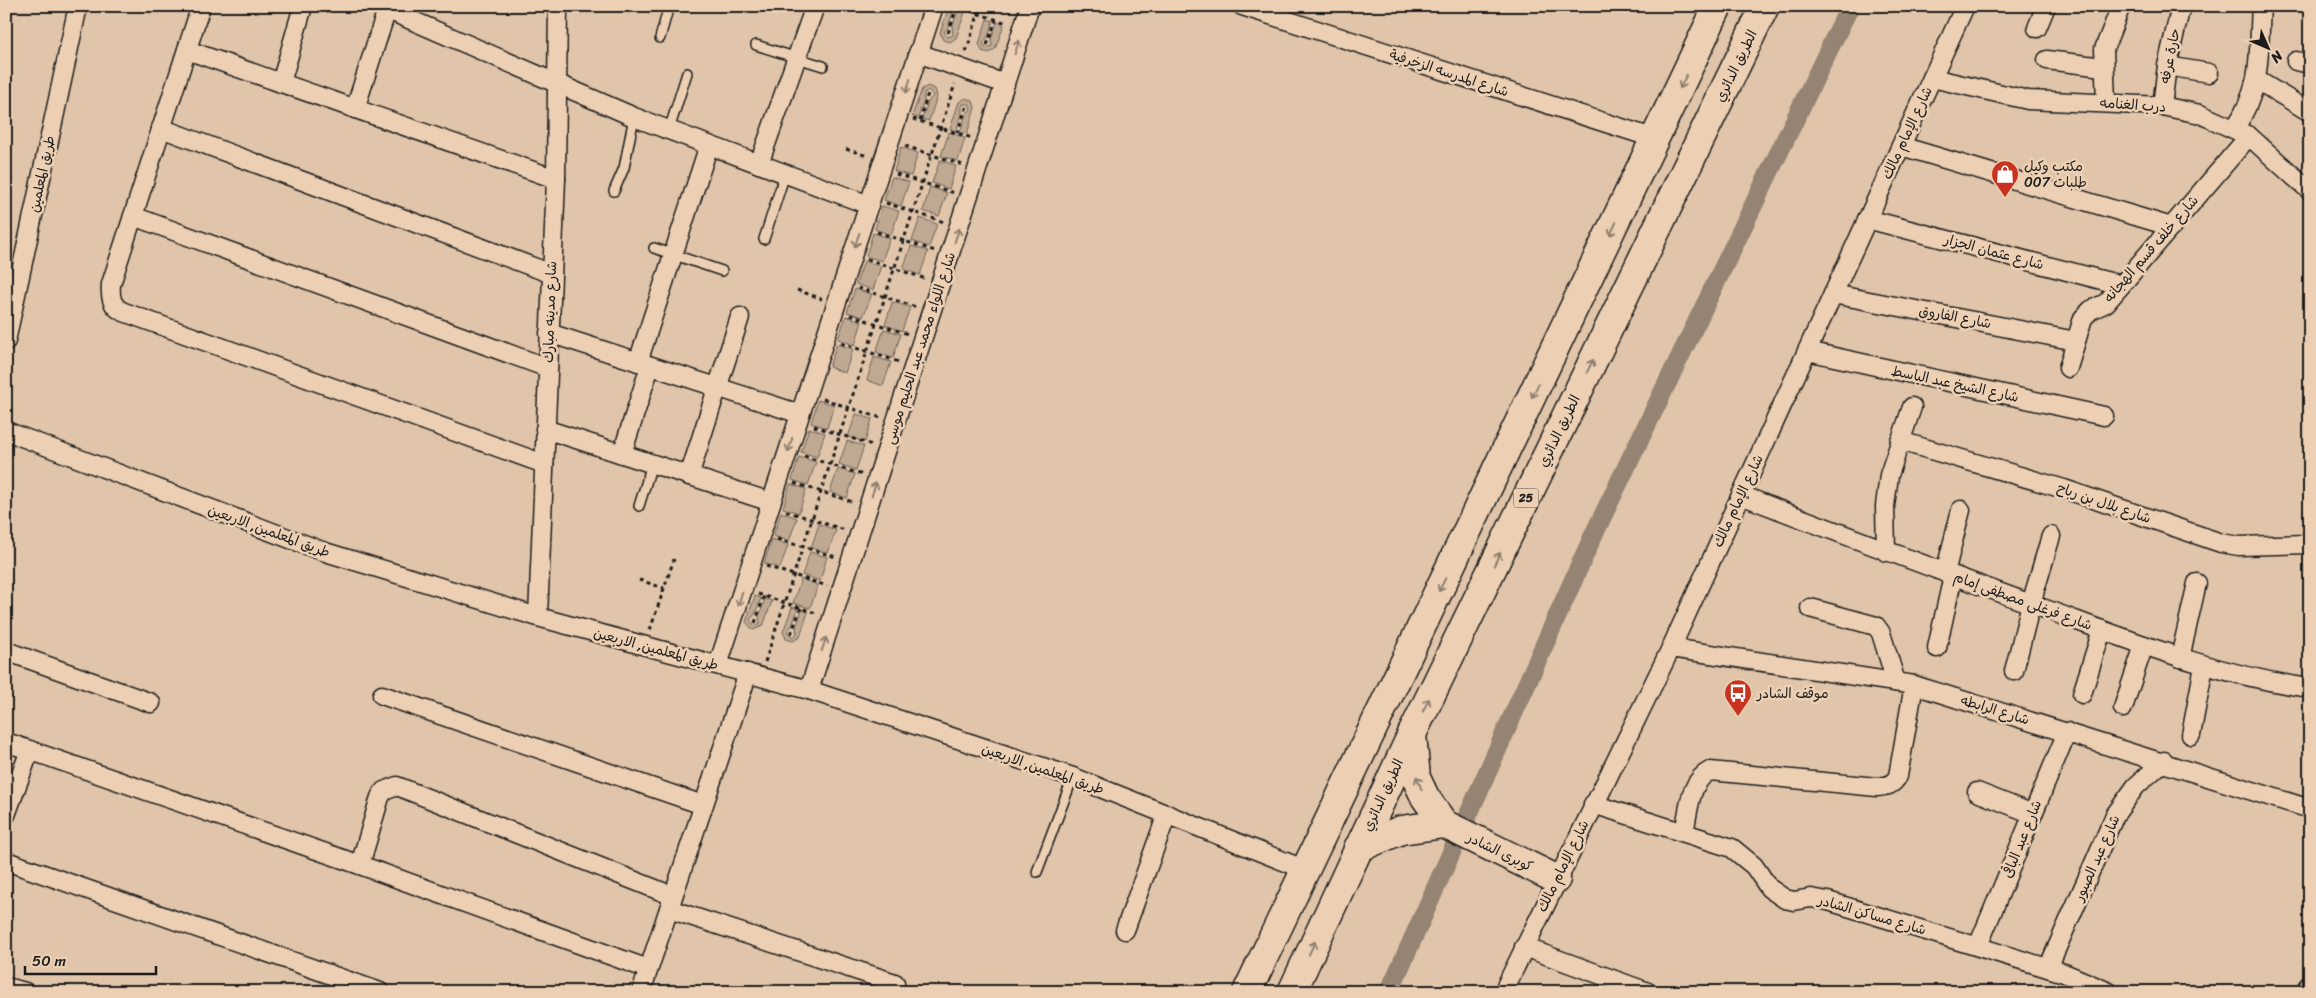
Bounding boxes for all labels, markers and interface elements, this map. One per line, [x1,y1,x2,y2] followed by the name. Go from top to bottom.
[2244,22,2294,72] north arrow
[1708,25,1764,107] street label: الطريق الدائري
[2152,26,2188,86] street label: حارة عرفه
[1013,40,1022,55] one-way arrow
[1386,42,1512,104] street label: شارع المدرسه الزخرفية
[2264,44,2290,69] text: N
[1677,74,1687,89] one-way arrow
[902,77,912,93] one-way arrow
[1875,82,1939,184] street label: شارع الإمام مالك
[2099,90,2167,120] street label: درب الغنامه
[22,133,62,215] street label: طريق المعلمين
[2024,154,2087,195] place label: مكتب وكيل طلبات 007
[1990,159,2020,198] shop icon: مكتب وكيل طلبات 007
[2097,189,2205,309] street label: شارع خلف قسم الهجانه
[1608,221,1617,236] one-way arrow
[1941,226,2047,277] street label: شارع عثمان الجزار
[952,227,962,243] one-way arrow
[852,232,861,248] one-way arrow
[877,249,963,447] street label: شارع اللواء محمد عبد الحليم موسى
[536,261,564,363] street label: شارع مدينه مبارك
[1917,298,1993,336] street label: شارع الفاروق
[1889,358,2021,410] street label: شارع الشيخ عبد الباسط
[1586,359,1596,374] one-way arrow
[1530,383,1540,398] one-way arrow
[1531,390,1587,472] street label: الطريق الدائري
[785,436,795,452] one-way arrow
[1706,450,1770,552] street label: شارع الإمام مالك
[2053,475,2155,531] street label: شارع بلال بن رباح
[870,482,880,498] one-way arrow
[1514,488,1538,508] road number: 25
[204,497,334,565] street label: طريق المعلمين, الاربعين
[1492,552,1502,567] one-way arrow
[1950,564,2096,638] street label: شارع فرغلى مصطفى إمام
[1437,577,1447,592] one-way arrow
[735,591,744,606] one-way arrow
[591,620,721,678] street label: طريق المعلمين, الاربعين
[820,636,830,652] one-way arrow
[1723,678,1753,717] bus stop icon: موقف الشادر
[1756,681,1829,706] place label: موقف الشادر
[1957,688,2033,732] street label: شارع الرابطه
[1422,698,1431,713] one-way arrow
[978,736,1108,802] street label: طريق المعلمين, الاربعين
[1355,754,1411,836] street label: الطريق الدائري
[1414,776,1423,791] one-way arrow
[1995,796,2049,882] street label: شارع عبد الباقى
[2066,811,2127,906] street label: شارع عبد الصبور
[1530,816,1596,916] street label: شارع الإمام مالك
[1462,825,1538,879] street label: كوبرى الشادر
[1814,887,1929,942] street label: شارع مساكن الشادر
[1307,940,1317,955] one-way arrow
[25,943,156,975] scale bar
[32,948,67,974] text: 50 m

